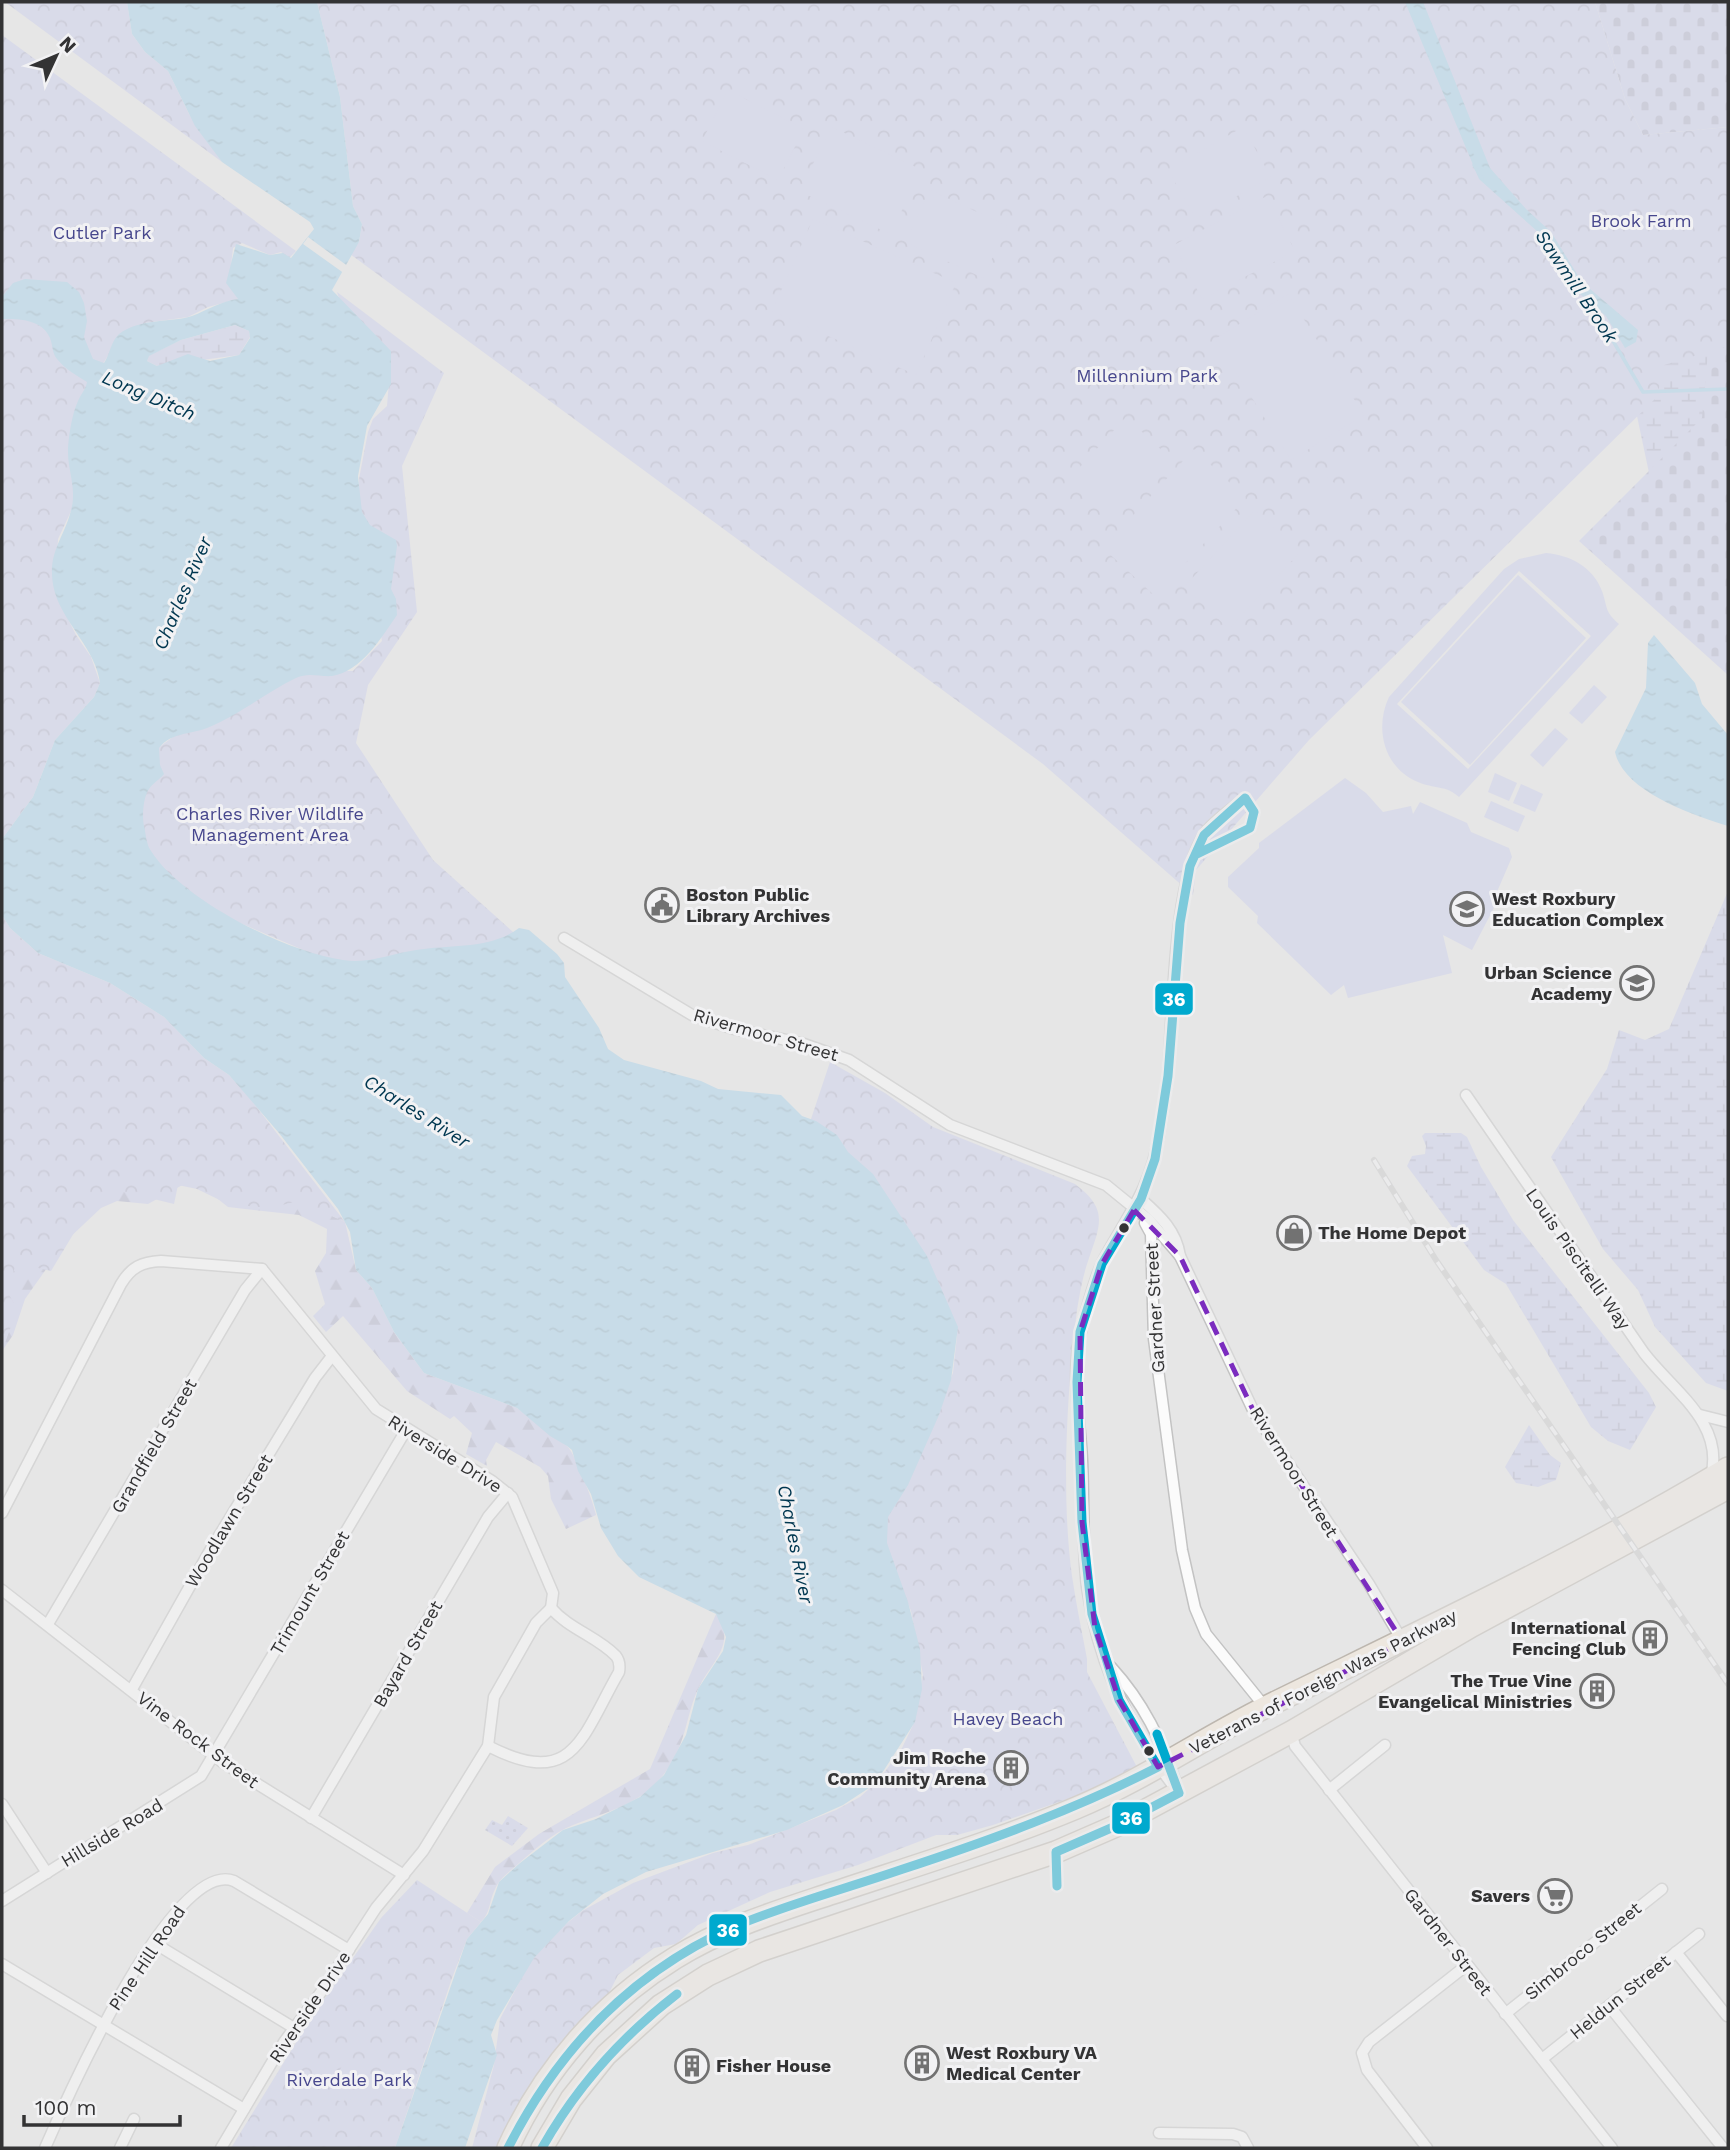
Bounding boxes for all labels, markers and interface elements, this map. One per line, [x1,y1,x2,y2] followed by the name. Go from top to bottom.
[21,21,91,91] north arrow
[55,31,81,58] text: N
[1590,210,1692,231] park label: Brook Farm
[53,222,151,243] park label: Cutler Park
[1530,225,1623,348] water label: Sawmill Brook
[1076,365,1218,386] park label: Millennium Park
[99,366,199,425] water label: Long Ditch
[148,533,217,653] water label: Charles River
[176,803,364,845] park label: Charles River Wildlife Management Area
[686,884,830,926] place label: Boston Public Library Archives
[643,886,681,924] public building icon: Boston Public Library Archives
[1492,888,1664,930] place label: West Roxbury Education Complex
[1448,890,1486,928] school or university icon: West Roxbury Education Complex
[1484,962,1613,1004] place label: Urban Science Academy
[1618,964,1656,1002] school or university icon: Urban Science Academy
[1154,982,1194,1016] line badge: 36
[1163,988,1186,1011] text: 36
[691,1004,841,1065] street label: Rivermoor Street
[359,1070,475,1153] water label: Charles River
[1522,1184,1636,1334] street label: Louis Piscitelli Way
[1275,1214,1313,1252] shop icon: The Home Depot
[1117,1221,1131,1235] unlabelled marker
[1318,1222,1466,1243] place label: The Home Depot
[1141,1242,1168,1374] street label: Gardner Street
[106,1374,201,1517] street label: Grandfield Street
[1246,1403,1343,1541] street label: Rivermoor Street
[384,1410,506,1497] street label: Riverside Drive
[181,1450,277,1591] street label: Woodlawn Street
[773,1483,818,1606] water label: Charles River
[266,1527,354,1658] street label: Trimount Street
[369,1596,447,1711] street label: Bayard Street
[1186,1604,1461,1758] street label: Veterans of Foreign Wars Parkway
[1511,1617,1626,1659] place label: International Fencing Club
[1631,1619,1669,1657] building icon: International Fencing Club
[1378,1670,1572,1712] place label: The True Vine Evangelical Ministries
[1578,1672,1616,1710] building icon: The True Vine Evangelical Ministries
[133,1687,264,1792] street label: Vine Rock Street
[953,1708,1063,1729] park label: Havey Beach
[1142,1744,1156,1758] unlabelled marker
[827,1747,987,1789] place label: Jim Roche Community Arena
[992,1749,1030,1787] building icon: Jim Roche Community Arena
[57,1794,166,1871] street label: Hillside Road
[1111,1801,1151,1835] line badge: 36
[1120,1807,1143,1830] text: 36
[1536,1877,1574,1915] supermarket icon: Savers
[1400,1884,1497,2000] street label: Gardner Street
[1471,1885,1530,1906] place label: Savers
[1520,1897,1645,2004] street label: Simbroco Street
[104,1901,189,2014] street label: Pine Hill Road
[708,1913,748,1947] line badge: 36
[717,1919,740,1942] text: 36
[264,1947,355,2067] street label: Riverside Drive
[1565,1950,1674,2043] street label: Heldun Street
[946,2042,1098,2084] place label: West Roxbury VA Medical Center
[903,2044,941,2082] building icon: West Roxbury VA Medical Center
[673,2047,711,2085] building icon: Fisher House
[716,2055,831,2076] place label: Fisher House
[286,2069,412,2090] park label: Riverdale Park
[24,2084,180,2128] scale bar
[35,2095,97,2120] text: 100 m

